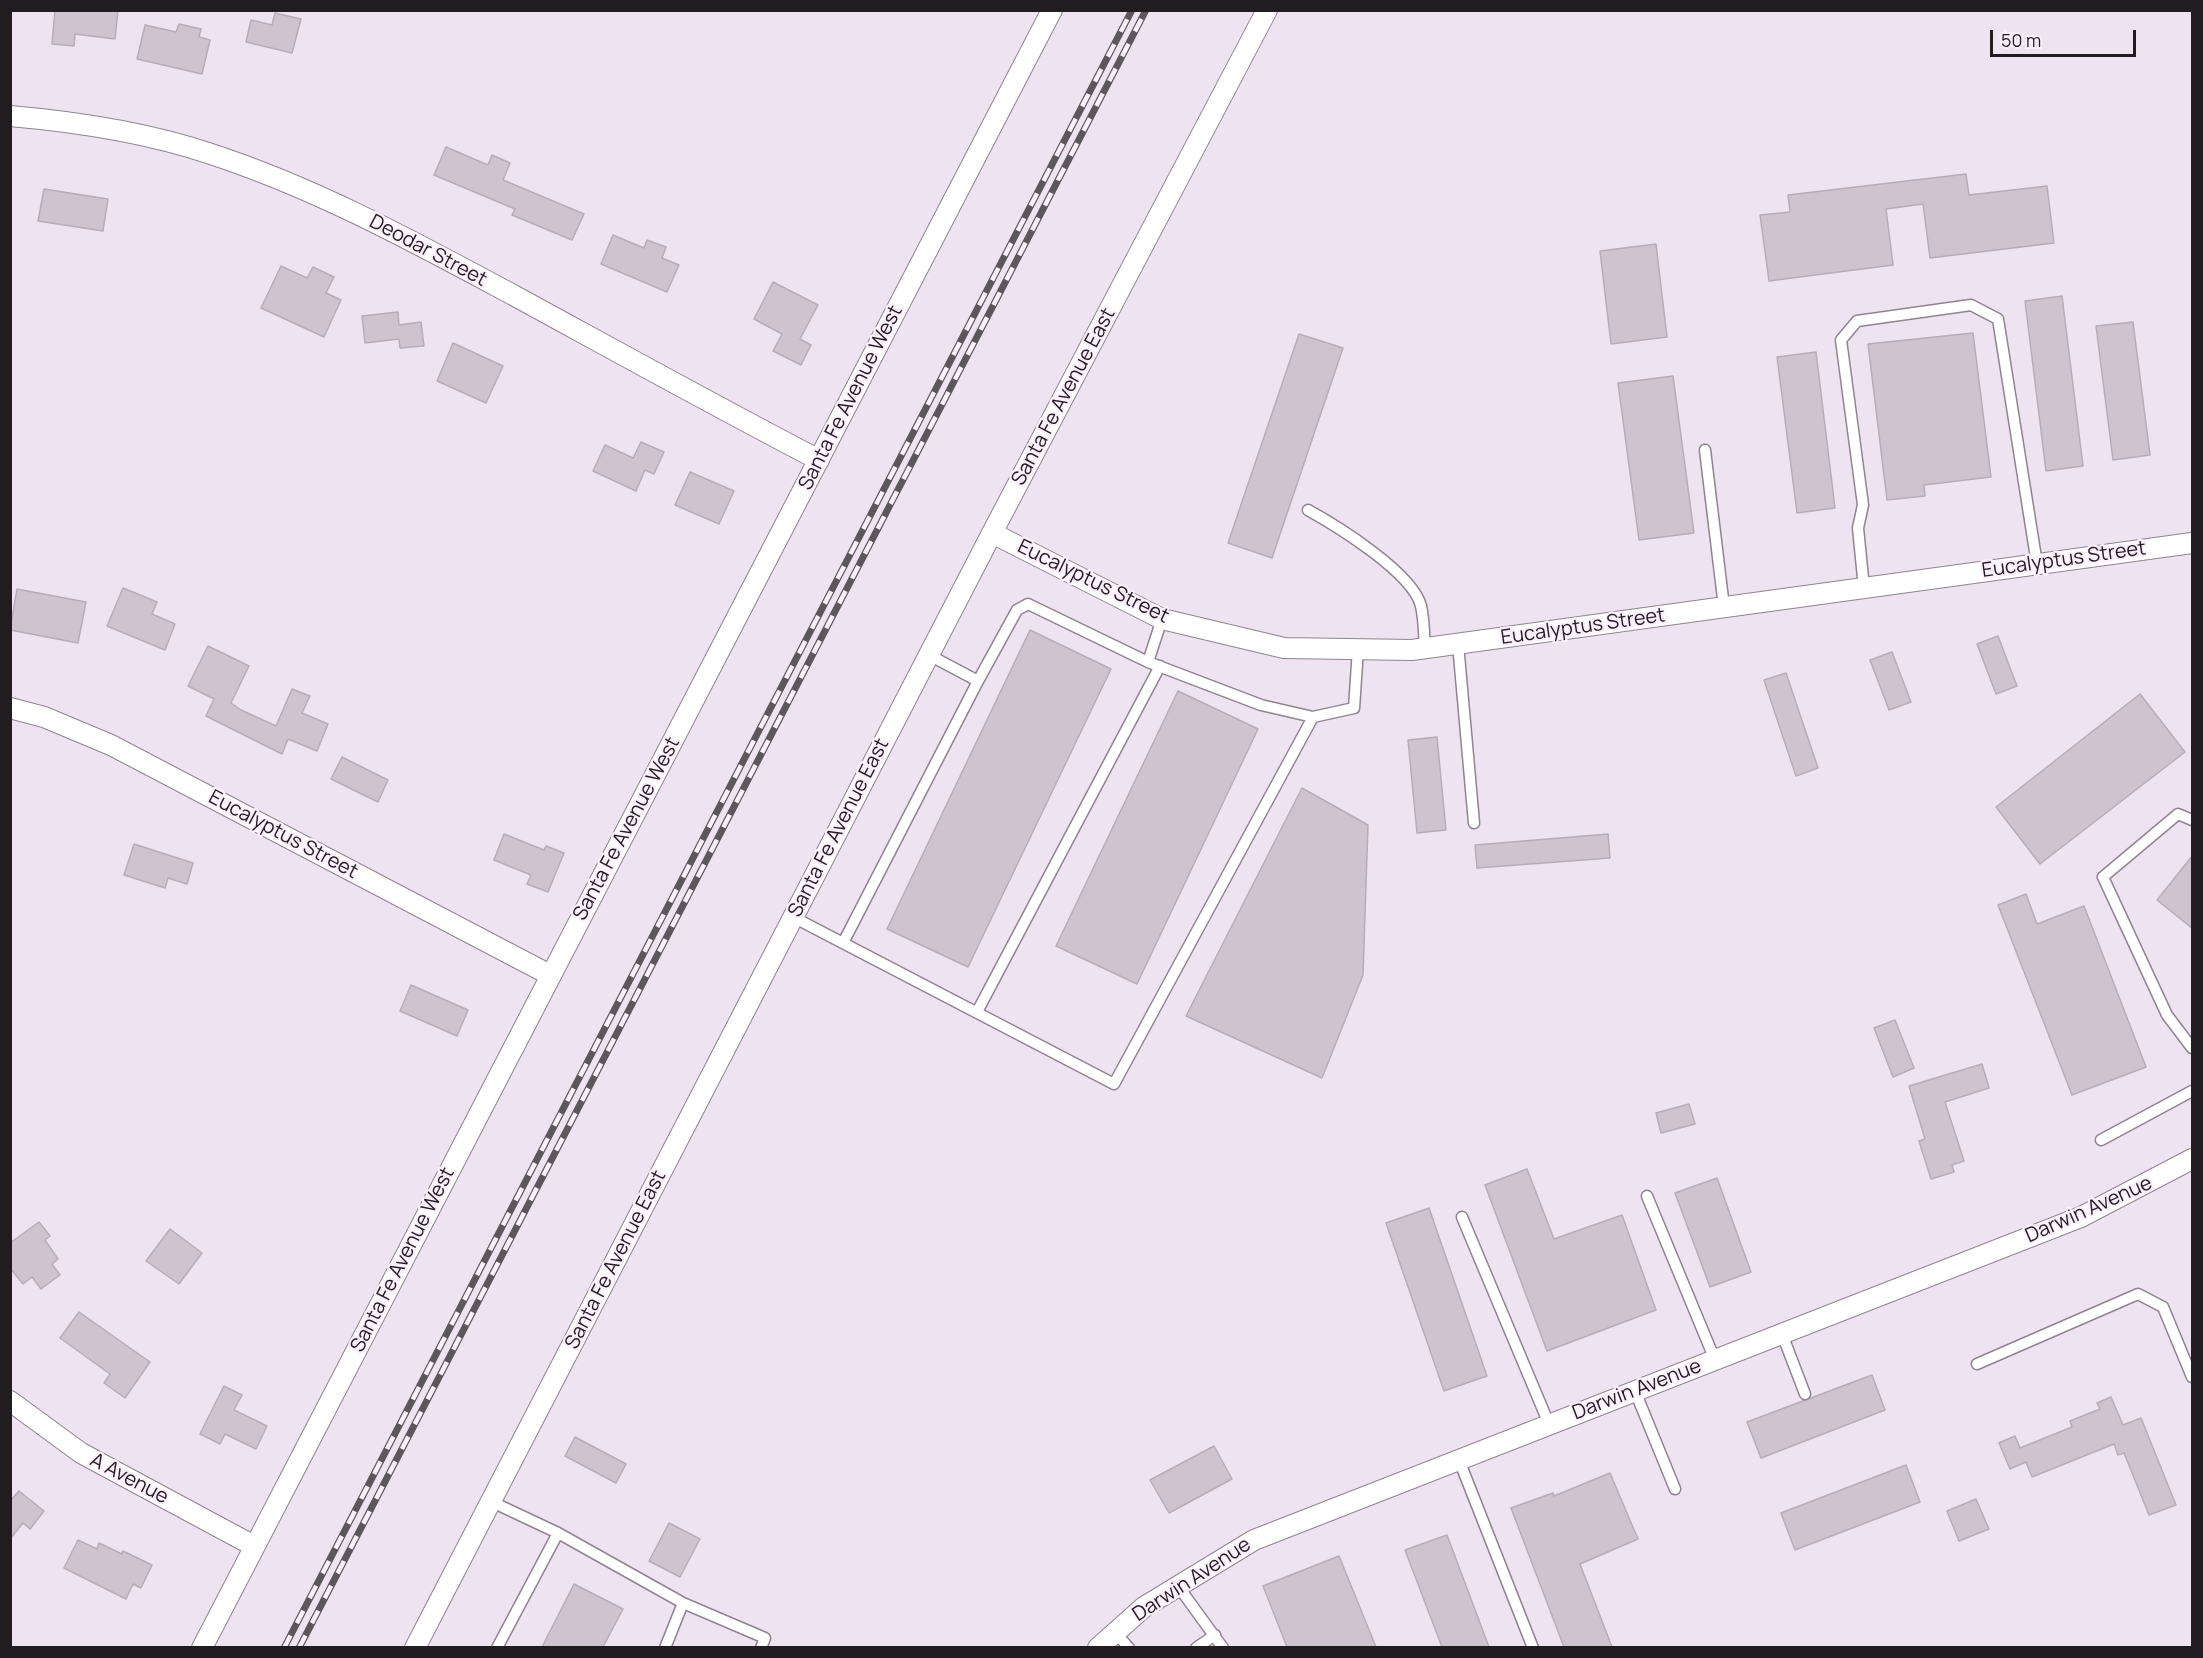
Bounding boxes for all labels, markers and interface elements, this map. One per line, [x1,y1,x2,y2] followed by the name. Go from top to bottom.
[1993,18,2138,56] scale bar
[2001,28,2041,52] text: 50 m
[365,210,491,292] street label: Deodar Street
[794,302,908,494] street label: Santa Fe Avenue West
[1007,304,1121,490] street label: Santa Fe Avenue East
[1013,535,1173,629] street label: Eucalyptus Street
[1980,537,2148,583] street label: Eucalyptus Street
[1499,604,1667,650] street label: Eucalyptus Street
[568,733,686,925] street label: Santa Fe Avenue West
[784,735,894,921] street label: Santa Fe Avenue East
[204,786,362,884] street label: Eucalyptus Street
[346,1164,460,1356] street label: Santa Fe Avenue West
[561,1167,671,1353] street label: Santa Fe Avenue East
[2022,1171,2156,1249] street label: Darwin Avenue
[1569,1354,1705,1426] street label: Darwin Avenue
[86,1448,172,1510] street label: A Avenue
[1128,1533,1256,1627] street label: Darwin Avenue

